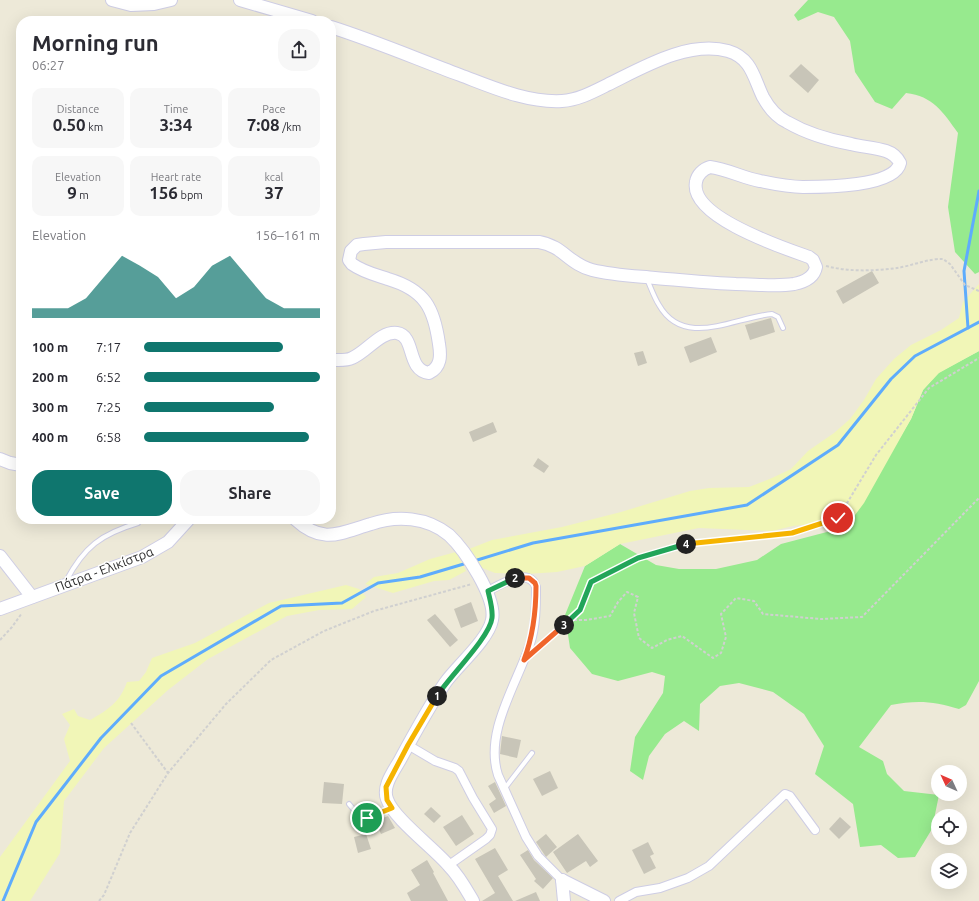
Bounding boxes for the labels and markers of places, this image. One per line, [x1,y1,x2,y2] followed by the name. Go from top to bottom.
[821,501,855,535] pin
[676,534,696,554] pin: 4
[505,568,525,588] pin: 2
[554,615,574,635] pin: 3
[427,686,447,706] pin: 1
[350,801,384,835] pin

